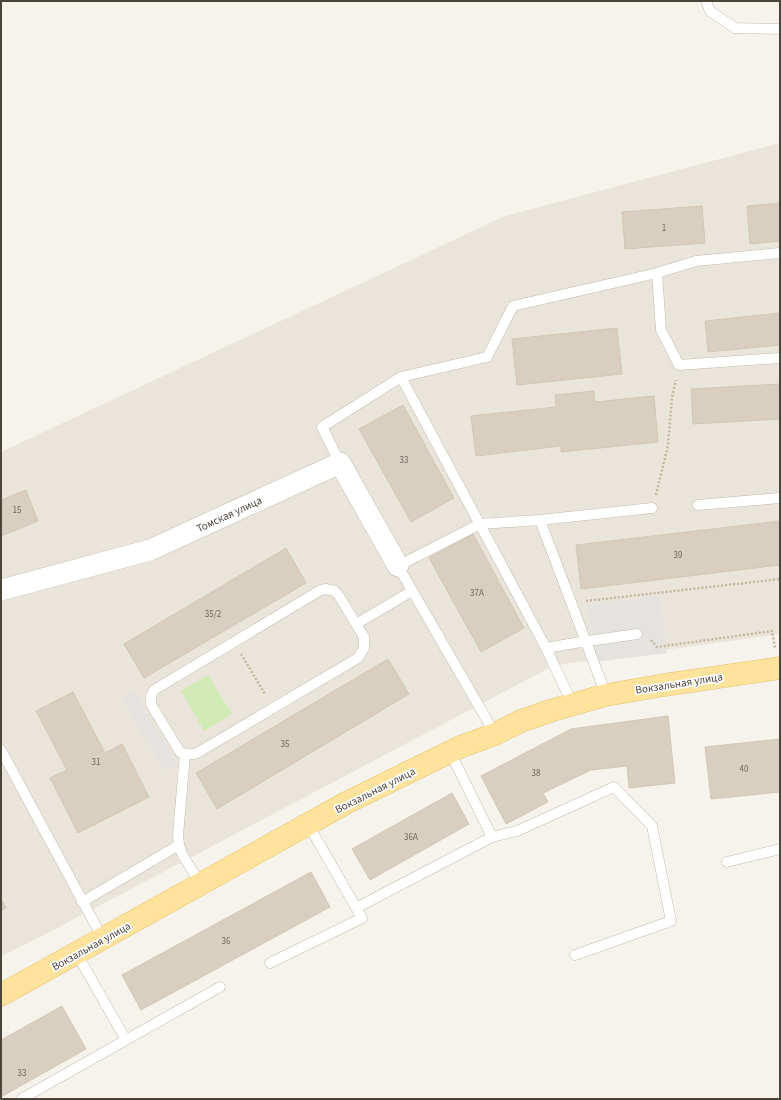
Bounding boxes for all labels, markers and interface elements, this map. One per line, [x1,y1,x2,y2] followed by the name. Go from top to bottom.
[662,222,666,235] house number: 1
[400,454,409,467] house number: 33
[194,493,264,536] street label: Томская улица
[13,504,22,517] house number: 15
[674,549,683,562] house number: 39
[470,587,484,600] house number: 37А
[205,608,222,621] house number: 35/2
[634,669,724,698] street label: Вокзальная улица
[281,738,290,751] house number: 35
[92,756,100,769] house number: 31
[740,763,749,776] house number: 40
[333,764,418,817] street label: Вокзальная улица
[532,767,541,780] house number: 38
[404,831,418,844] house number: 36А
[49,919,133,974] street label: Вокзальная улица
[222,935,231,948] house number: 36
[18,1067,27,1080] house number: 33

